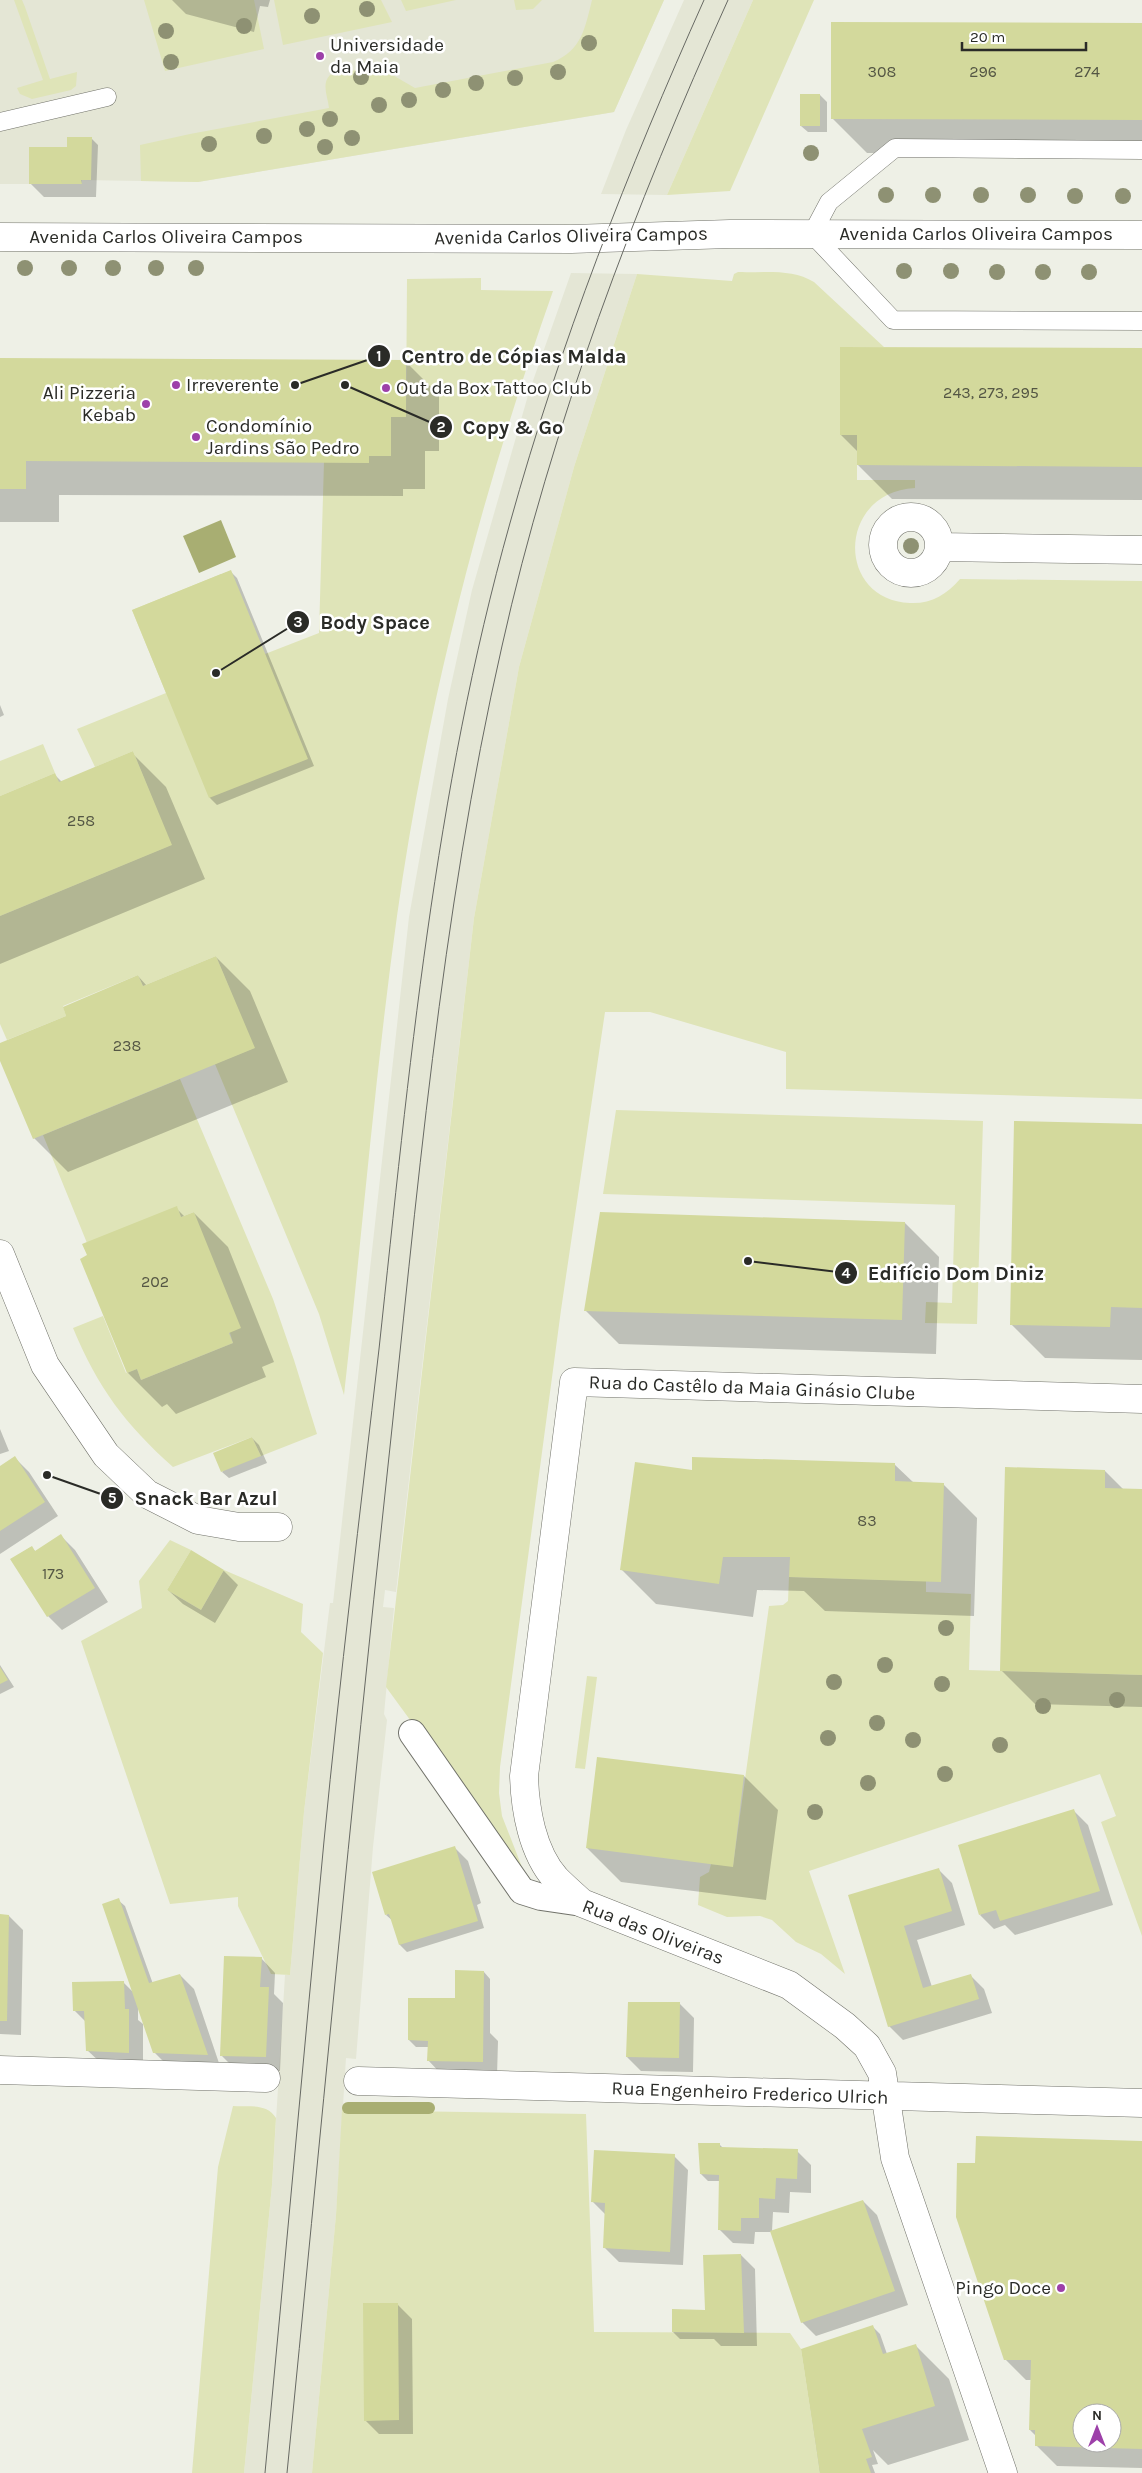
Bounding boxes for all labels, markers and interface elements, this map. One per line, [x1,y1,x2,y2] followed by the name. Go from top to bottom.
[962,20,1086,52] scale bar
[970,28,1005,46] text: 20 m
[330,34,444,78] place label: Universidade da Maia
[314,50,326,62] marker: Universidade da Maia
[868,62,896,81] house number: 308
[969,62,997,81] house number: 296
[1074,62,1100,81] house number: 274
[434,223,708,249] street label: Avenida Carlos Oliveira Campos
[839,223,1113,245] street label: Avenida Carlos Oliveira Campos
[29,226,303,248] street label: Avenida Carlos Oliveira Campos
[366,339,636,374] callout: Centro de Cópias Malda
[401,345,627,368] text: Centro de Cópias Malda
[376,347,382,365] text: 1
[186,374,279,396] place label: Irreverente
[396,377,592,399] place label: Out da Box Tattoo Club
[170,379,182,391] marker: Irreverente
[43,382,136,426] place label: Ali Pizzeria Kebab
[380,382,392,394] marker: Out da Box Tattoo Club
[943,383,1039,402] house number: 243, 273, 295
[140,398,152,410] marker: Ali Pizzeria Kebab
[428,410,574,445] callout: Copy & Go
[206,415,360,459] place label: Condomínio Jardins São Pedro
[463,416,563,439] text: Copy & Go
[436,418,446,436] text: 2
[190,431,202,443] marker: Condomínio Jardins São Pedro
[286,604,440,639] callout: Body Space
[320,611,430,634] text: Body Space
[293,613,303,631] text: 3
[67,811,95,830] house number: 258
[113,1036,141,1055] house number: 238
[833,1255,1055,1290] callout: Edifício Dom Diniz
[868,1262,1044,1285] text: Edifício Dom Diniz
[842,1264,851,1282] text: 4
[141,1272,169,1291] house number: 202
[588,1371,916,1405] street label: Rua do Castêlo da Maia Ginásio Clube
[100,1481,288,1516] callout: Snack Bar Azul
[135,1487,278,1510] text: Snack Bar Azul
[108,1489,117,1507] text: 5
[857,1511,877,1530] house number: 83
[42,1564,64,1583] house number: 173
[579,1895,727,1969] street label: Rua das Oliveiras
[611,2077,889,2109] street label: Rua Engenheiro Frederico Ulrich
[955,2277,1051,2299] place label: Pingo Doce
[1055,2282,1067,2294] marker: Pingo Doce
[1072,2403,1122,2453] north arrow
[1092,2407,1102,2424] text: N

